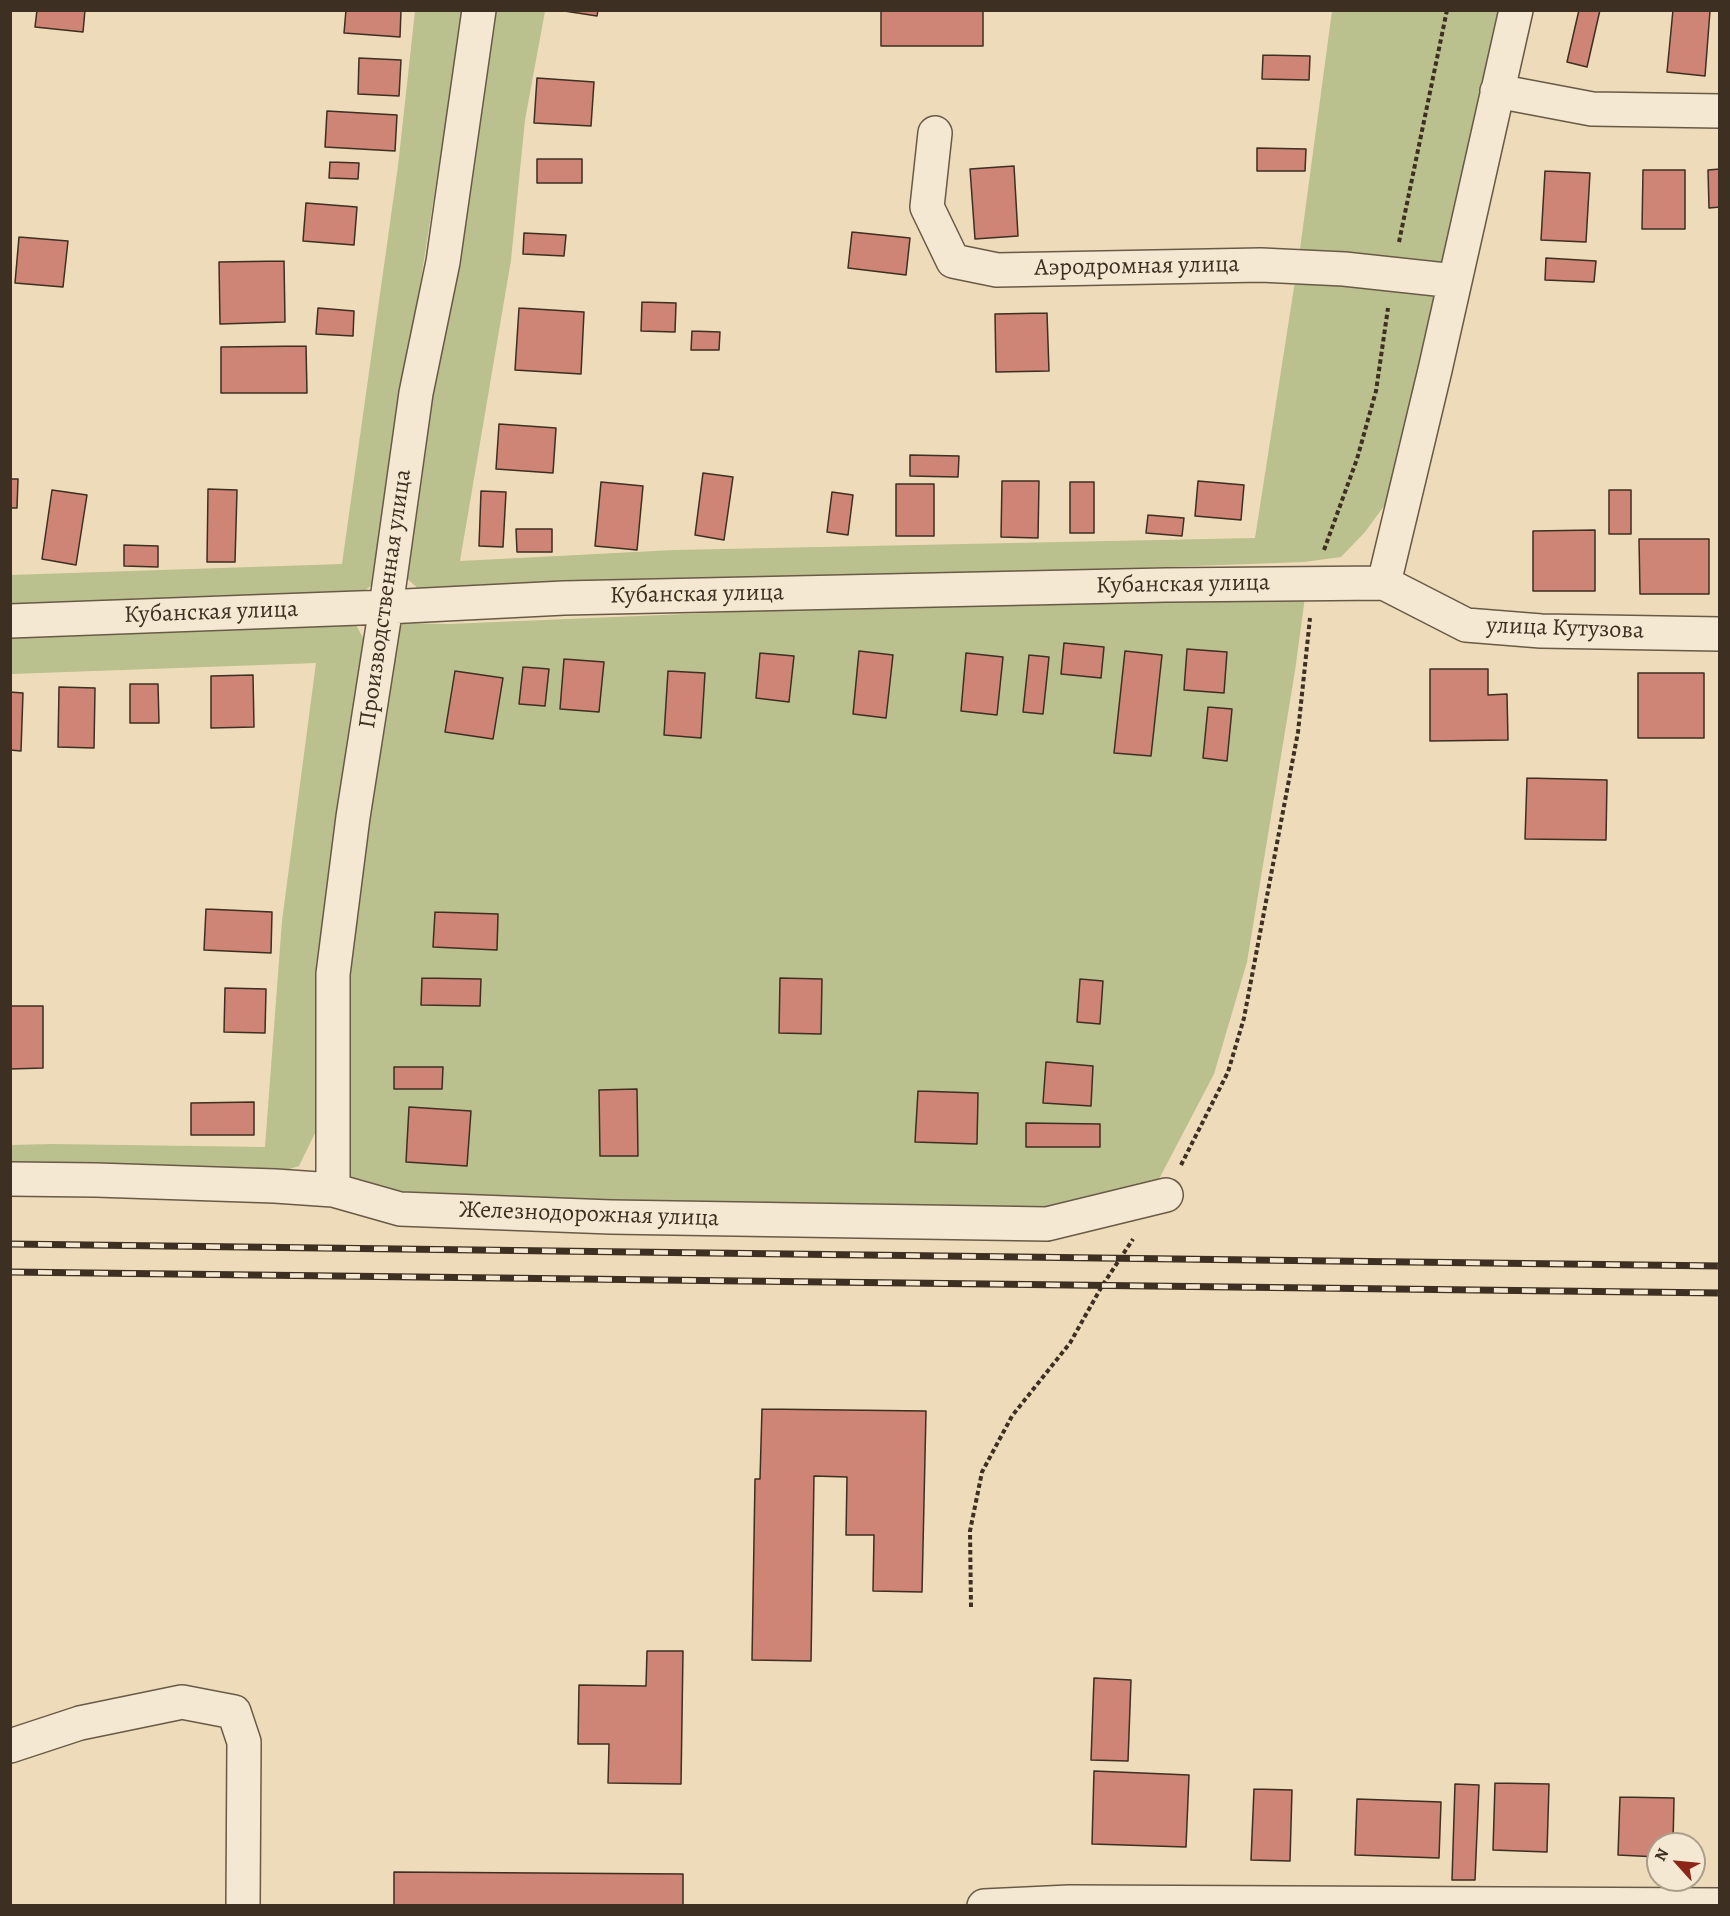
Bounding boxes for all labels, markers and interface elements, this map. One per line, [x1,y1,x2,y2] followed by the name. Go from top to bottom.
[1034,251,1240,283] street label: Аэродромная улица
[354,468,418,730] street label: Производственная улица
[1096,569,1270,601] street label: Кубанская улица
[610,579,784,611] street label: Кубанская улица
[123,596,299,630] street label: Кубанская улица
[1486,612,1644,646] street label: улица Кутузова
[458,1196,720,1234] street label: Железнодорожная улица
[1646,1832,1706,1892] north arrow
[1649,1845,1674,1865] text: N

